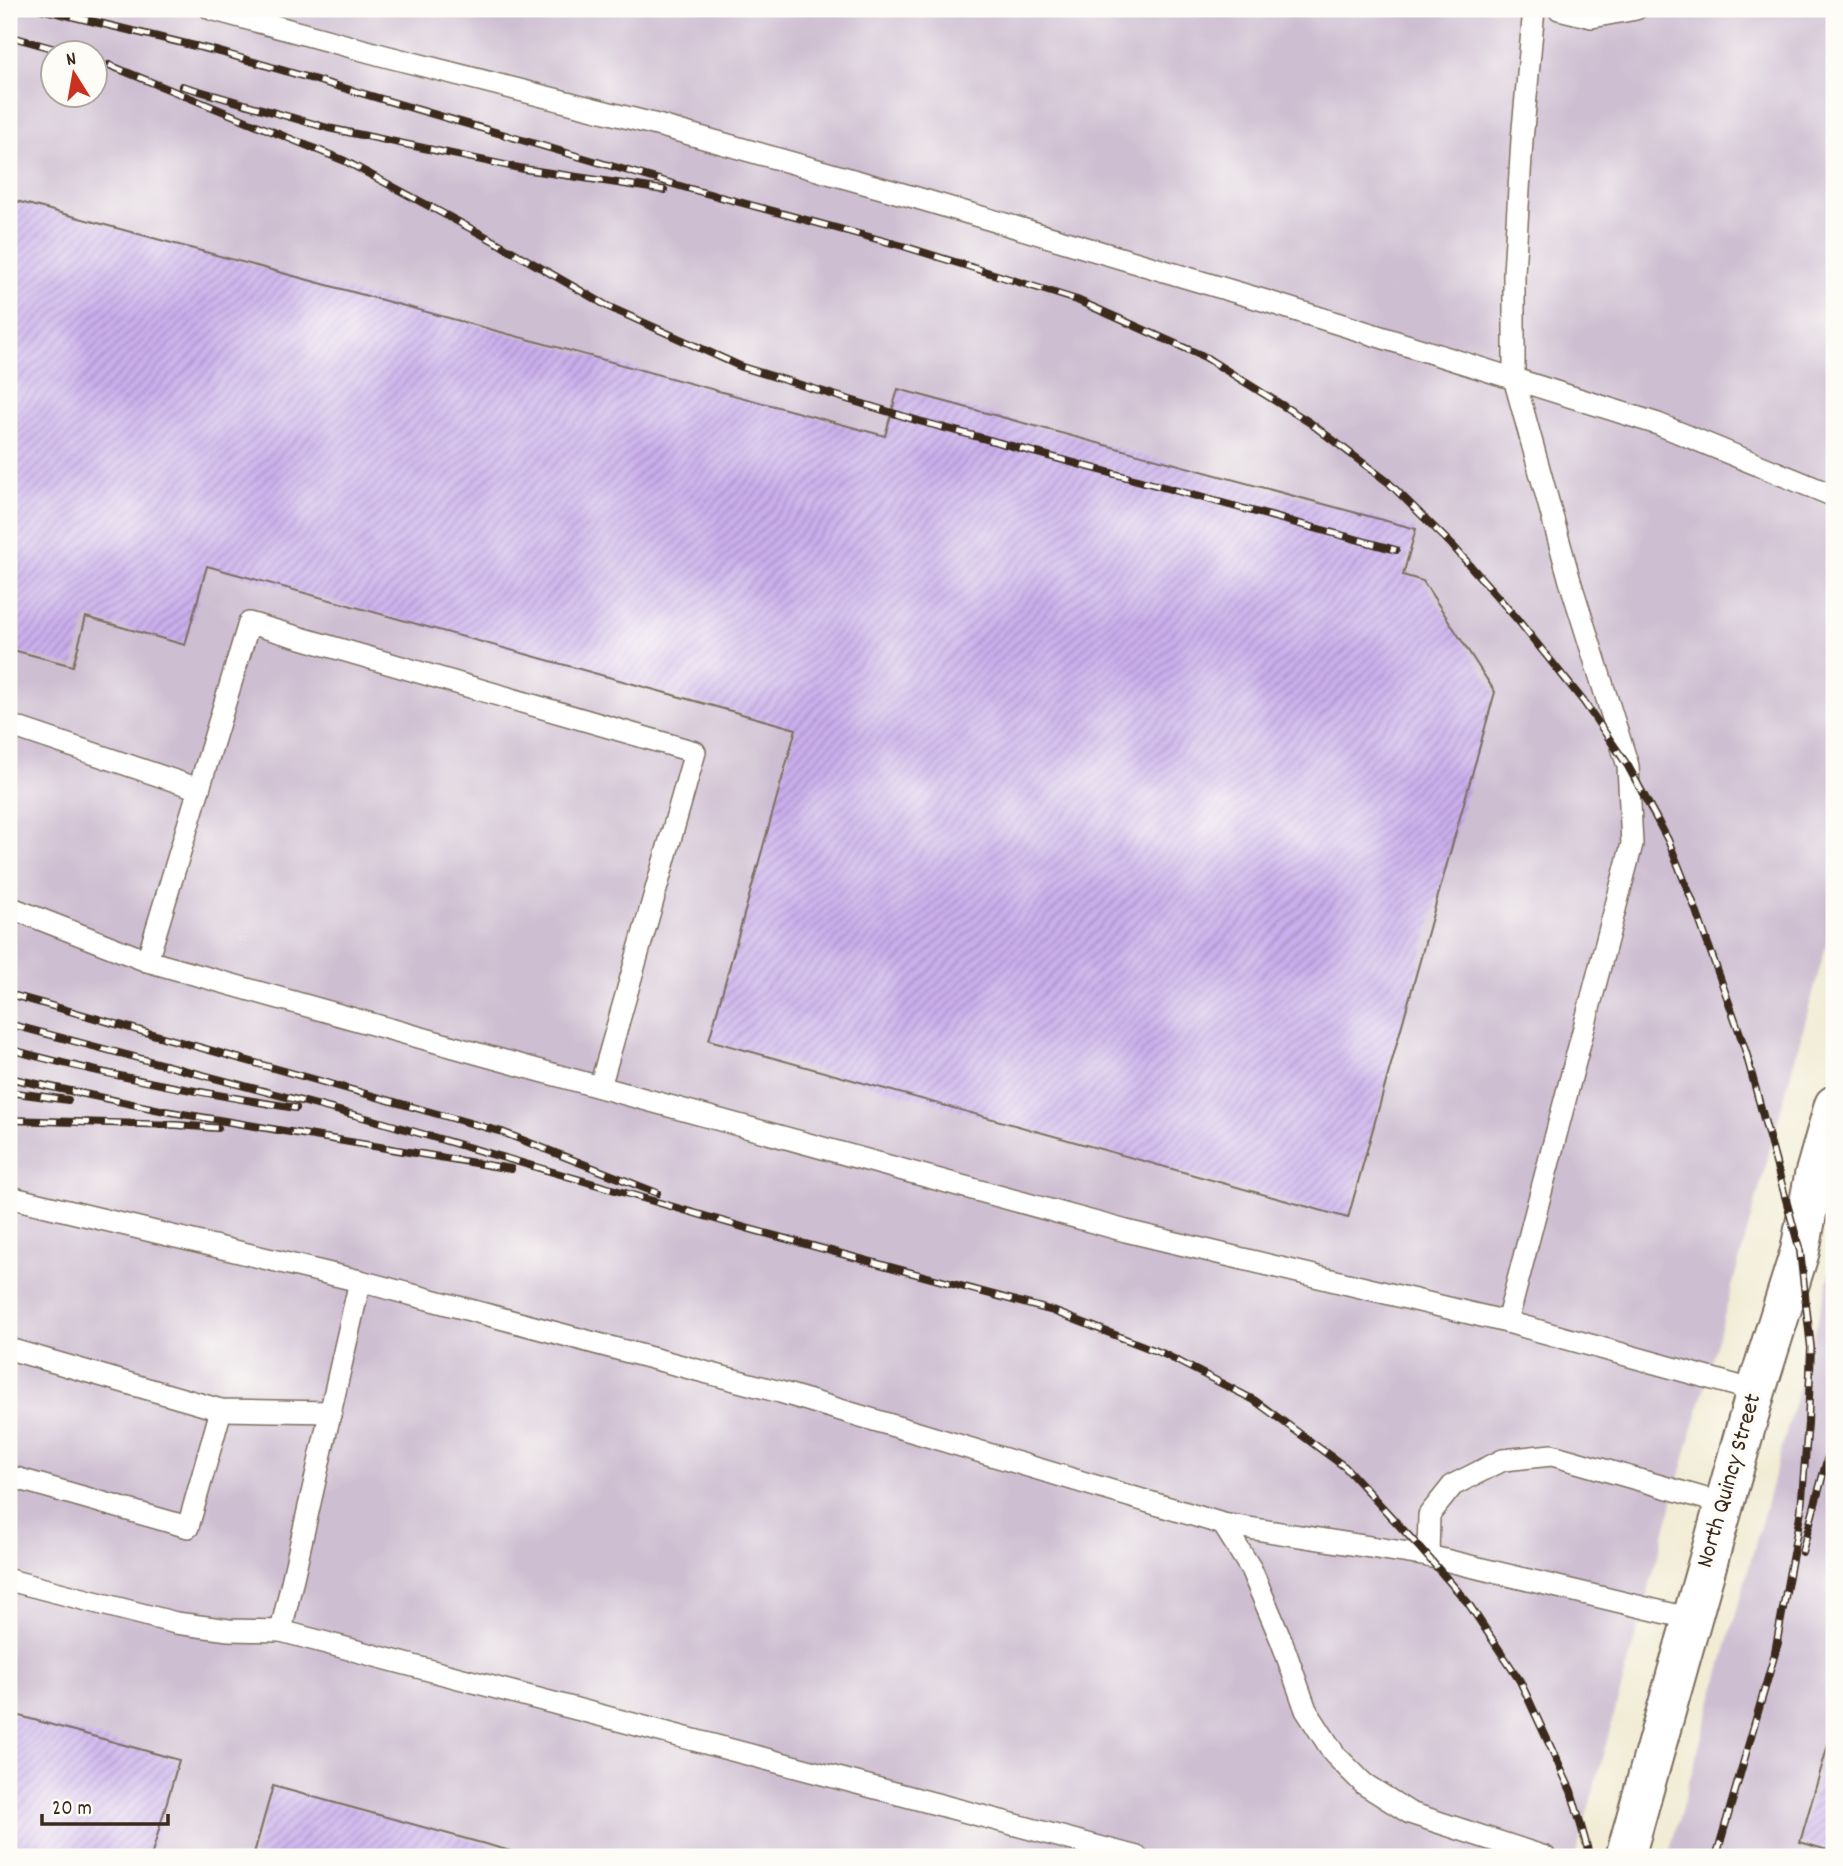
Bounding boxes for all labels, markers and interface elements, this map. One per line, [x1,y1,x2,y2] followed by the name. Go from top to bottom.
[38,38,108,108] north arrow
[64,47,79,75] text: N
[1689,1390,1771,1572] street label: North Quincy Street
[42,1782,168,1826] scale bar
[52,1795,92,1825] text: 20 m

